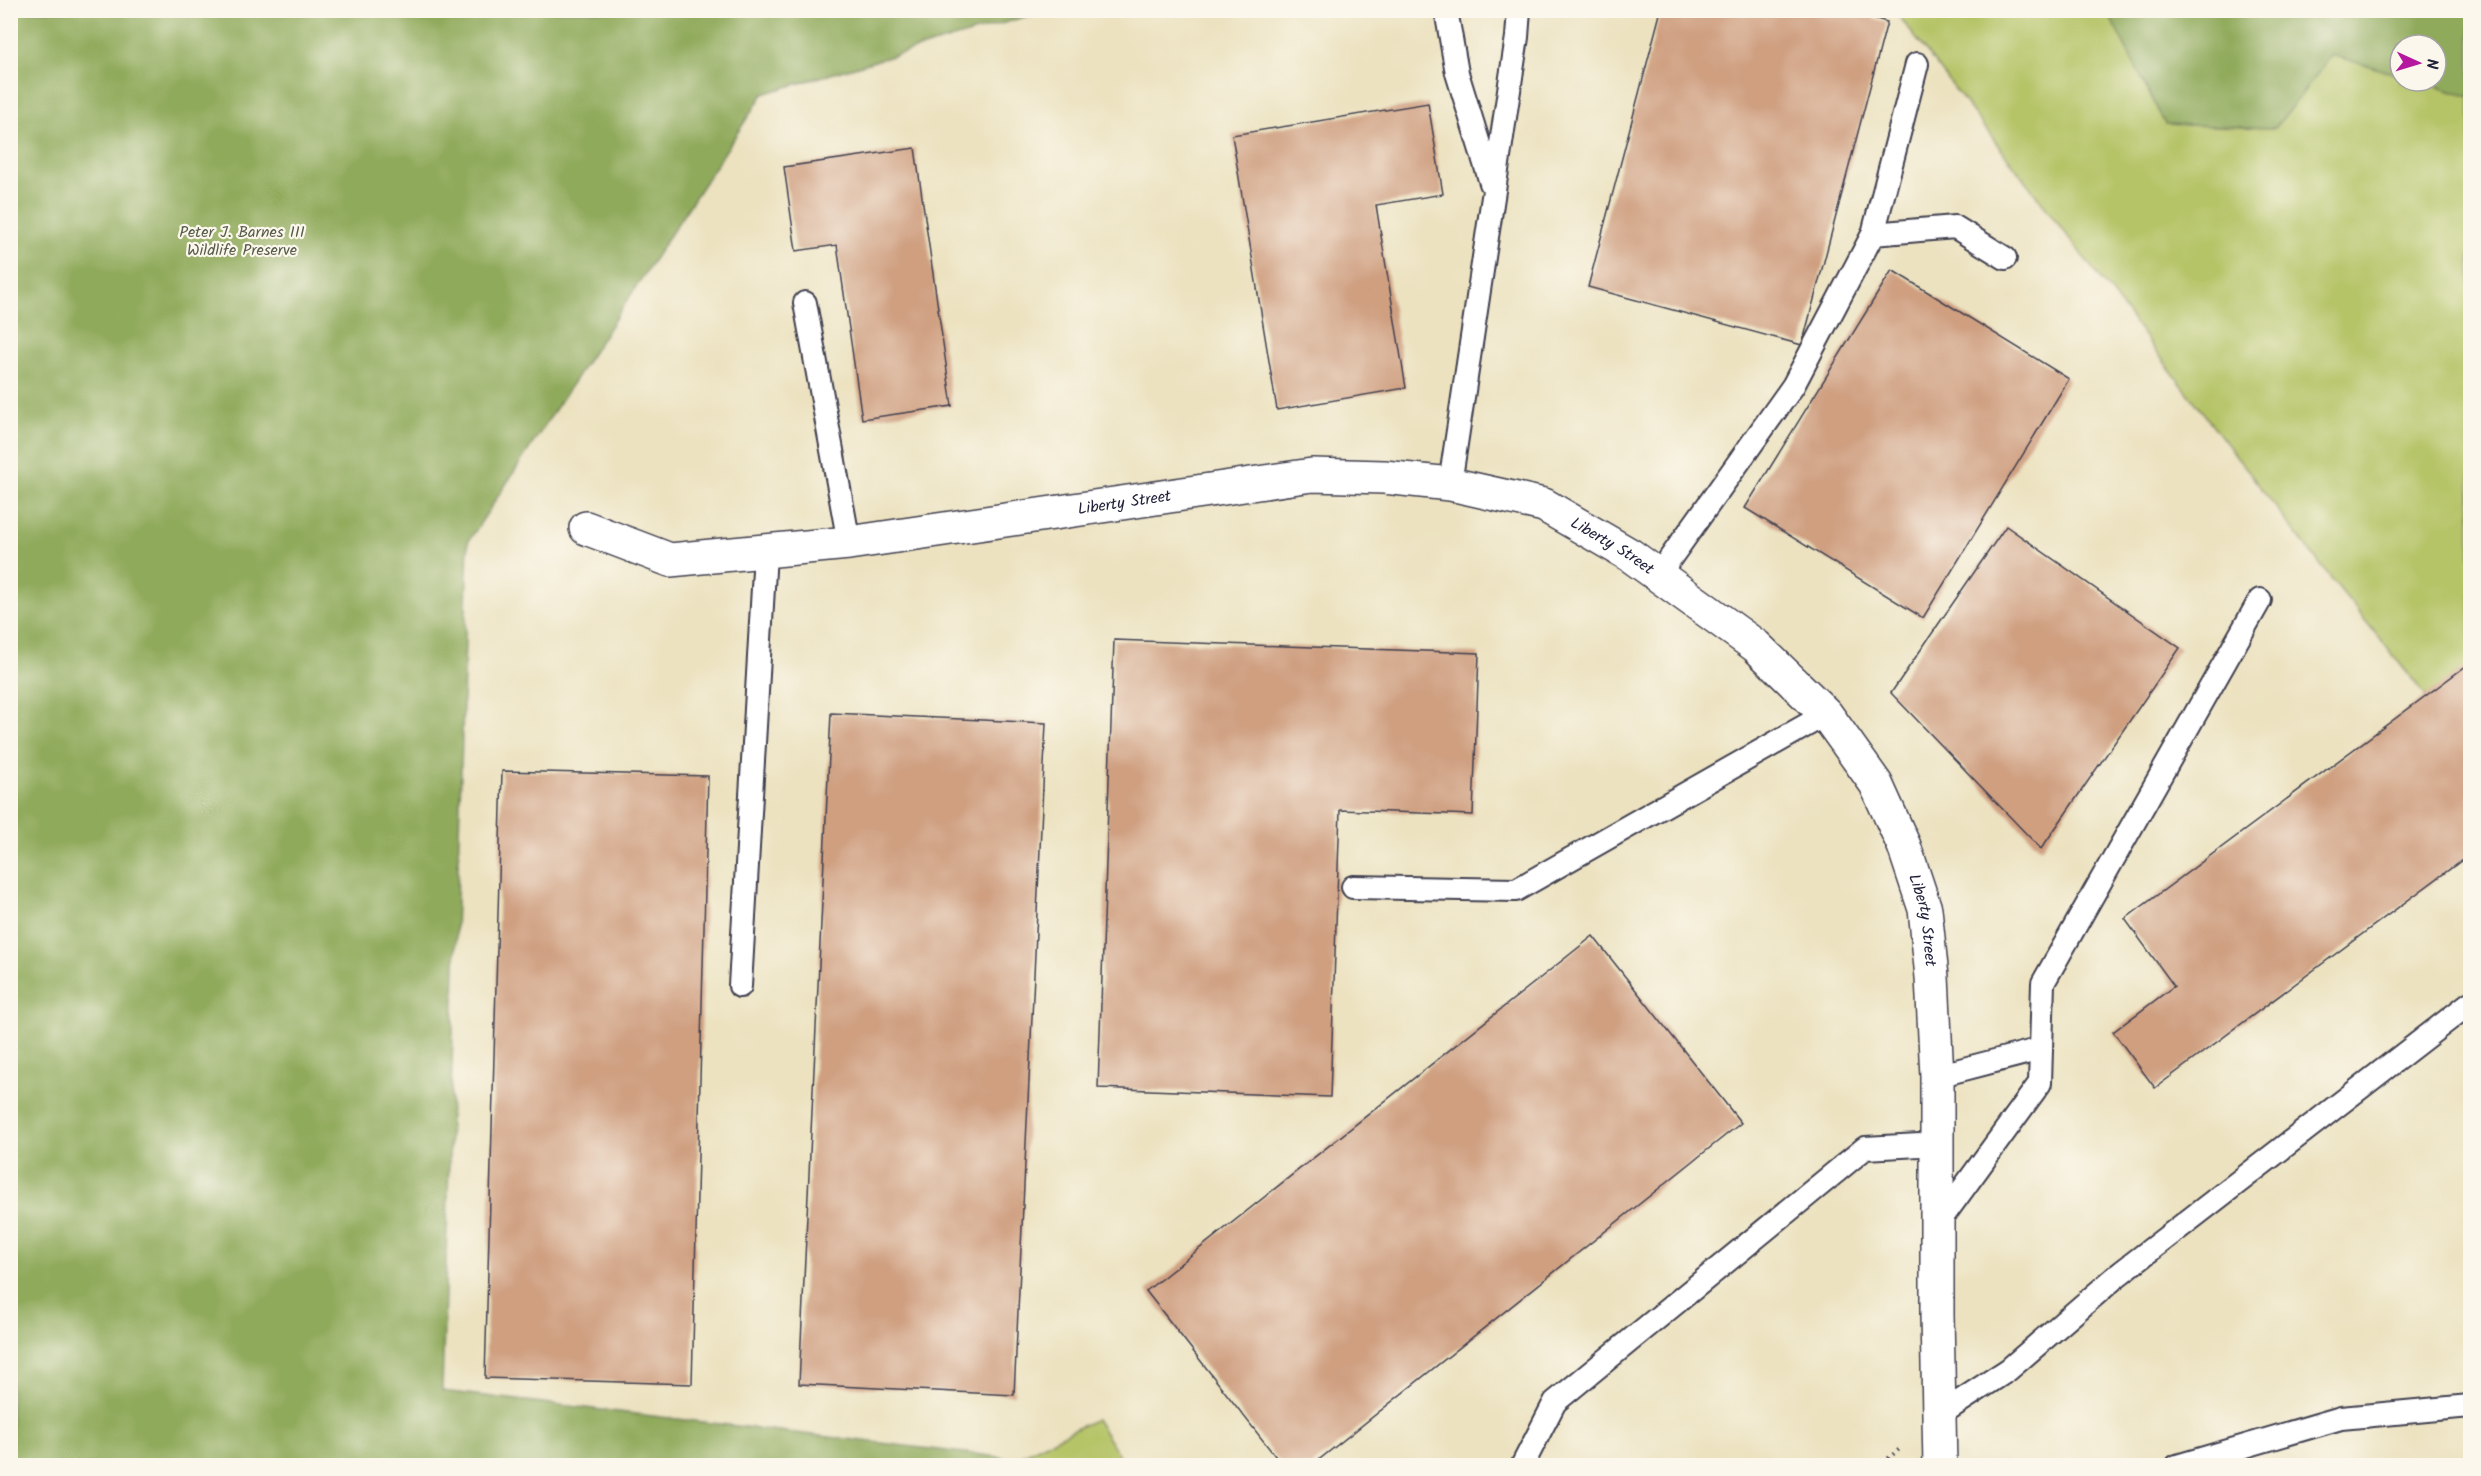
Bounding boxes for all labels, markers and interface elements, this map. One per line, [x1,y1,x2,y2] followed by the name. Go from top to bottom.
[2388,33,2448,93] north arrow
[2419,58,2444,70] text: N
[179,220,305,263] park label: Peter J. Barnes III Wildlife Preserve
[1076,483,1174,522] street label: Liberty Street
[1566,511,1660,582] street label: Liberty Street
[1902,870,1943,969] street label: Liberty Street

